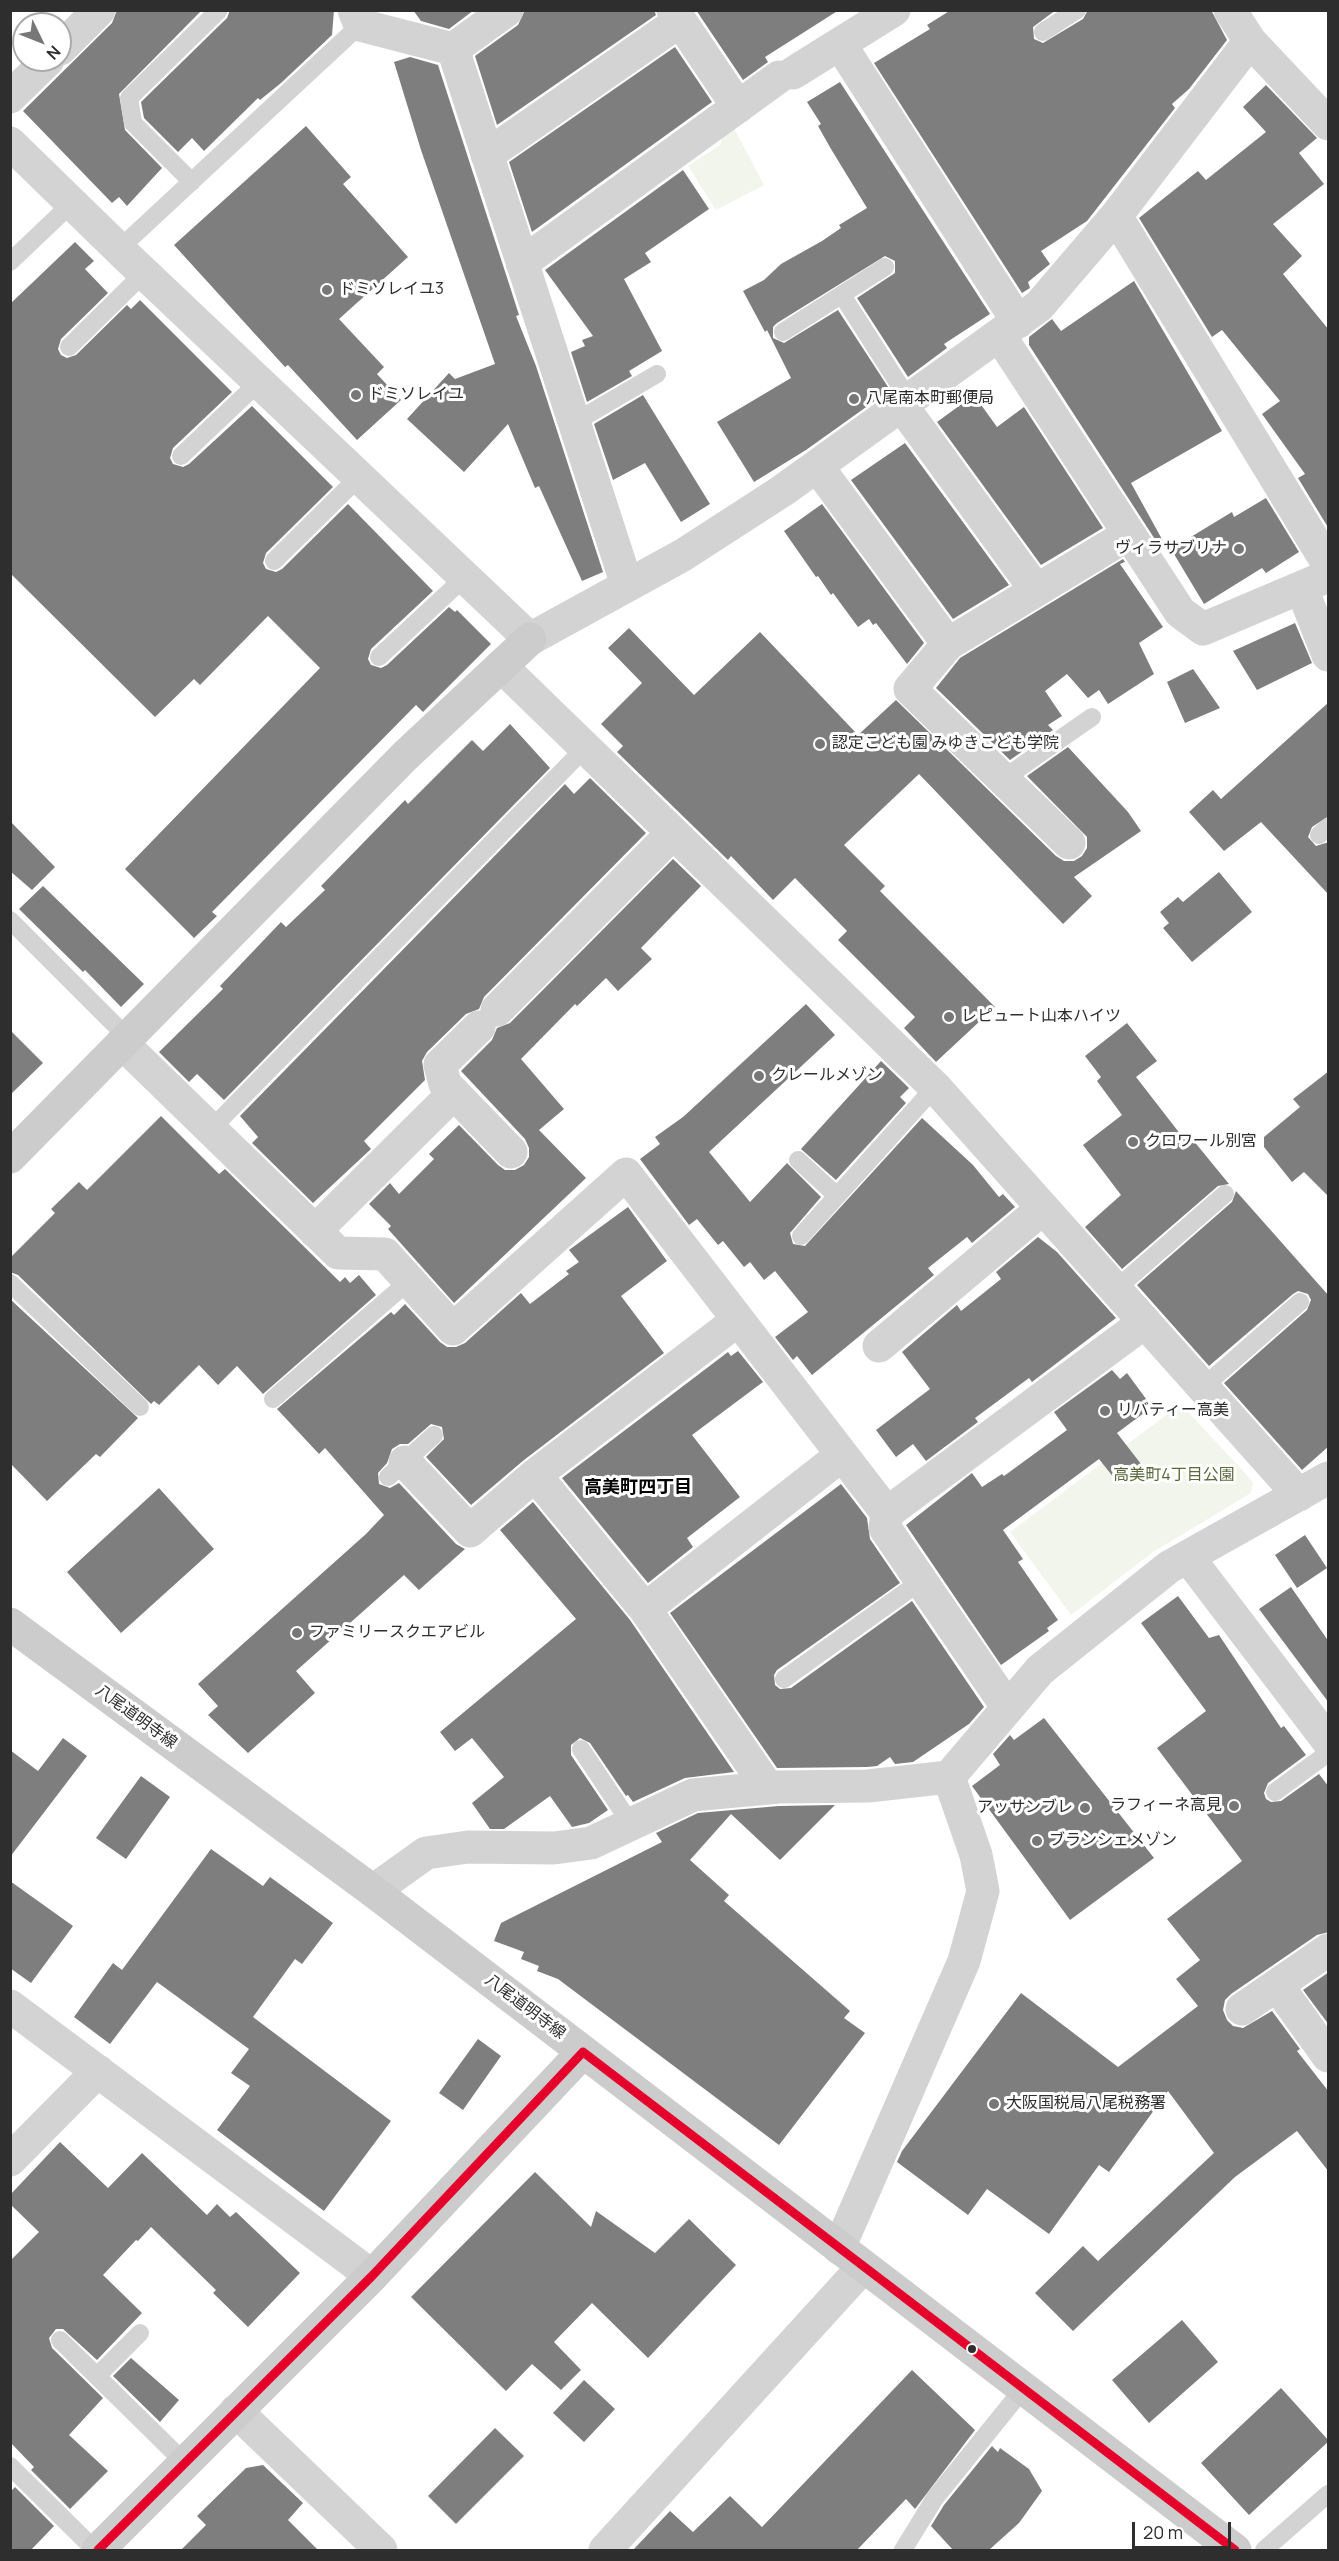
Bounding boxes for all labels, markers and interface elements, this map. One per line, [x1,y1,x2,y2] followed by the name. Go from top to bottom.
[12,12,72,72] north arrow
[42,41,66,65] text: N
[339,280,444,300] place label: ドミソレイユ3
[320,283,334,297] marker: ドミソレイユ3
[368,385,464,405] place label: ドミソレイユ
[349,388,363,402] marker: ドミソレイユ
[866,389,994,409] place label: 八尾南本町郵便局
[847,392,861,406] marker: 八尾南本町郵便局
[1115,539,1227,559] place label: ヴィラサブリナ
[1232,542,1246,556] marker: ヴィラサブリナ
[832,734,1059,754] place label: 認定こども園 みゆきこども学院
[813,737,827,751] marker: 認定こども園 みゆきこども学院
[961,1007,1121,1027] place label: レピュート山本ハイツ
[942,1010,956,1024] marker: レピュート山本ハイツ
[771,1066,883,1086] place label: クレールメゾン
[752,1069,766,1083] marker: クレールメゾン
[1145,1132,1257,1152] place label: クロワール別宮
[1126,1135,1140,1149] marker: クロワール別宮
[1117,1401,1229,1421] place label: リバティー高美
[1098,1404,1112,1418] marker: リバティー高美
[1113,1466,1235,1486] park label: 高美町4丁目公園
[584,1477,692,1499] district label: 高美町四丁目
[309,1623,485,1643] place label: ファミリースクエアビル
[290,1626,304,1640] marker: ファミリースクエアビル
[92,1681,180,1753] street label: 八尾道明寺線
[1110,1796,1222,1816] place label: ラフィーネ高見
[977,1798,1073,1818] place label: アッサンブレ
[1227,1799,1241,1813] marker: ラフィーネ高見
[1078,1801,1092,1815] marker: アッサンブレ
[1049,1831,1177,1851] place label: ブランシェメゾン
[1030,1834,1044,1848] marker: ブランシェメゾン
[481,1970,569,2044] street label: 八尾道明寺線
[1006,2094,1166,2114] place label: 大阪国税局八尾税務署
[987,2097,1001,2111] marker: 大阪国税局八尾税務署
[966,2343,978,2355] unlabelled marker
[1135,2510,1234,2548] scale bar
[1143,2520,1183,2544] text: 20 m

